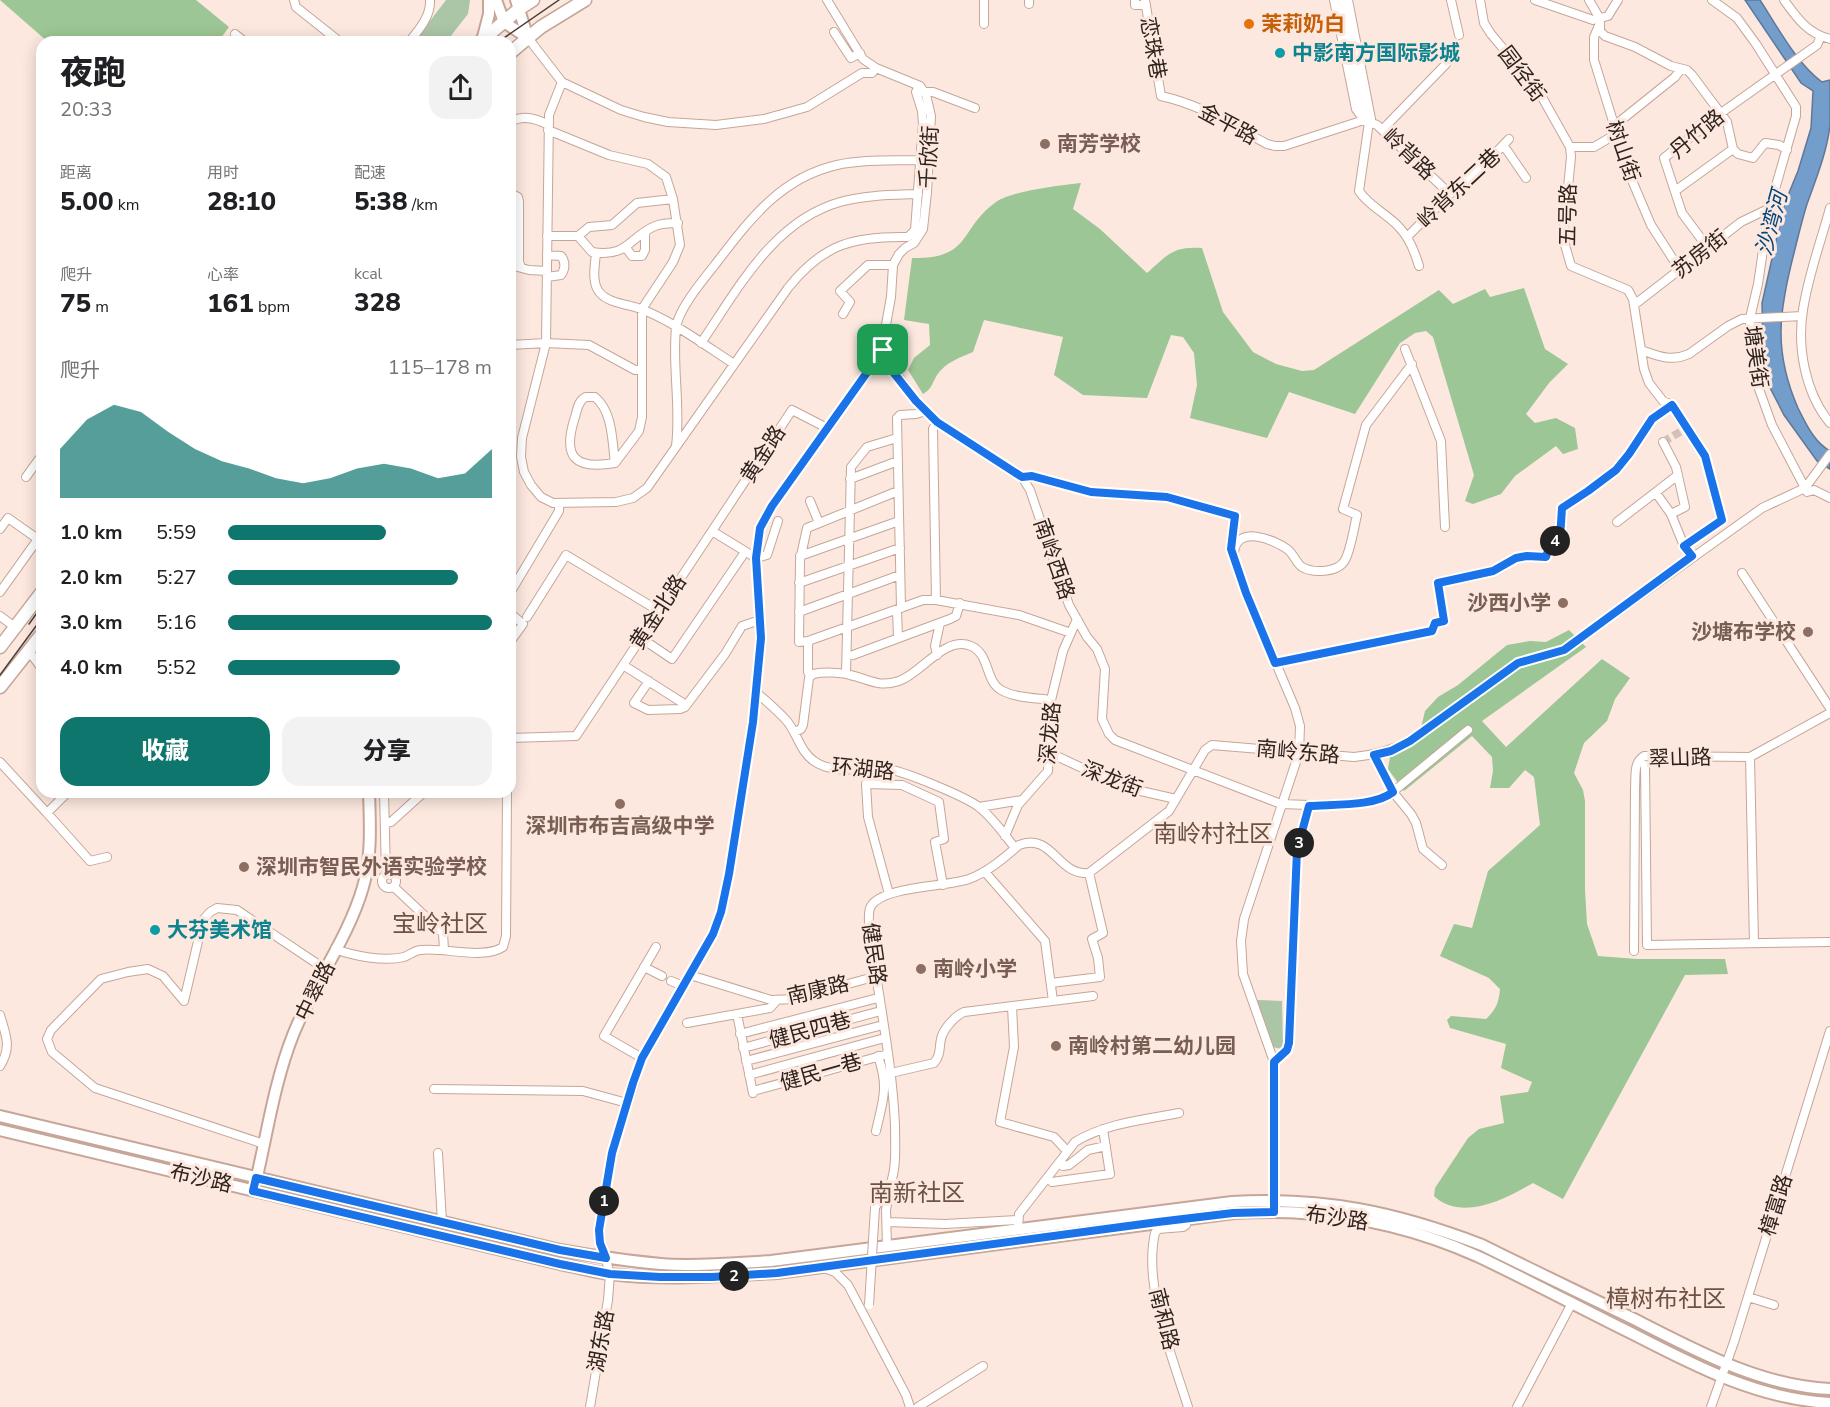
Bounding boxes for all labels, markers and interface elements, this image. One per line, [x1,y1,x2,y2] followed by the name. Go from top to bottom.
[1261,10,1345,38] place label: 茉莉奶白
[1134,15,1172,81] street label: 恋珠巷
[1242,17,1256,31] marker: 茉莉奶白
[1292,39,1460,67] place label: 中影南方国际影城
[1492,40,1552,108] street label: 园径街
[1273,46,1287,60] marker: 中影南方国际影城
[60,51,126,96] text: 夜跑
[429,56,492,119] button: share
[60,96,113,123] text: 20:33
[1194,97,1262,151] street label: 金平路
[1664,103,1730,165] street label: 丹竹路
[1600,117,1646,185] street label: 树山街
[1377,122,1441,186] street label: 岭背路
[913,125,945,189] street label: 千欣街
[1057,130,1141,158] place label: 南芳学校
[1038,137,1052,151] marker: 南芳学校
[1411,142,1507,234] street label: 岭背东二巷
[60,162,92,184] text: 距离
[207,162,239,184] text: 用时
[354,162,386,184] text: 配速
[1553,183,1583,247] street label: 五号路
[60,184,114,219] text: 5.00
[207,184,276,219] text: 28:10
[354,184,408,219] text: 5:38
[1749,184,1796,259] water label: 沙湾河
[114,194,139,216] text: km
[408,194,438,216] text: /km
[1667,224,1733,284] street label: 苏房街
[354,263,382,285] text: kcal
[60,264,92,286] text: 爬升
[207,264,239,286] text: 心率
[354,285,401,320] text: 328
[60,286,91,321] text: 75
[207,286,254,321] text: 161
[91,296,109,318] text: m
[254,296,290,318] text: bpm
[857,324,908,375] pin
[1738,324,1774,390] street label: 塘美街
[866,333,899,366] icon: arrive
[388,354,492,381] text: 115–178 m
[60,357,100,384] text: 爬升
[734,420,792,488] street label: 黄金路
[1027,515,1081,603] street label: 南岭西路
[60,519,123,546] text: 1.0 km
[156,519,197,546] text: 5:59
[1540,526,1570,556] pin: 4
[1550,530,1560,552] text: 4
[60,564,123,591] text: 2.0 km
[156,564,197,591] text: 5:27
[623,569,693,655] street label: 黄金北路
[1467,589,1551,617] place label: 沙西小学
[1556,596,1570,610] marker: 沙西小学
[60,609,123,636] text: 3.0 km
[156,609,197,636] text: 5:16
[1691,618,1796,646] place label: 沙塘布学校
[1801,625,1815,639] marker: 沙塘布学校
[60,654,123,681] text: 4.0 km
[156,654,197,681] text: 5:52
[1033,700,1067,766] street label: 深龙路
[60,717,270,786] button: 收藏
[282,717,492,786] button: 分享
[1255,734,1341,770] street label: 南岭东路
[1648,743,1712,773] street label: 翠山路
[830,752,896,786] street label: 环湖路
[1078,755,1146,803] street label: 深龙街
[613,797,627,811] marker: 深圳市布吉高级中学
[526,812,715,840] place label: 深圳市布吉高级中学
[1153,818,1273,850] district label: 南岭村社区
[1284,828,1314,858] pin: 3
[1294,832,1304,854] text: 3
[256,853,487,881] place label: 深圳市智民外语实验学校
[237,860,251,874] marker: 深圳市智民外语实验学校
[392,908,488,940] district label: 宝岭社区
[167,916,272,944] place label: 大芬美术馆
[856,921,892,987] street label: 健民路
[148,923,162,937] marker: 大芬美术馆
[933,955,1017,983] place label: 南岭小学
[289,957,341,1025] street label: 中翠路
[914,962,928,976] marker: 南岭小学
[784,969,852,1011] street label: 南康路
[766,1006,854,1054] street label: 健民四巷
[1068,1032,1236,1060] place label: 南岭村第二幼儿园
[1049,1039,1063,1053] marker: 南岭村第二幼儿园
[777,1047,865,1097] street label: 健民一巷
[167,1157,235,1199] street label: 布沙路
[1753,1171,1799,1239] street label: 樟富路
[869,1177,965,1209] district label: 南新社区
[589,1186,619,1216] pin: 1
[599,1190,609,1212] text: 1
[1304,1200,1370,1236] street label: 布沙路
[719,1261,749,1291] pin: 2
[729,1265,739,1287] text: 2
[1606,1283,1726,1315] district label: 樟树布社区
[1143,1285,1185,1353] street label: 南和路
[582,1308,620,1374] street label: 湖东路

